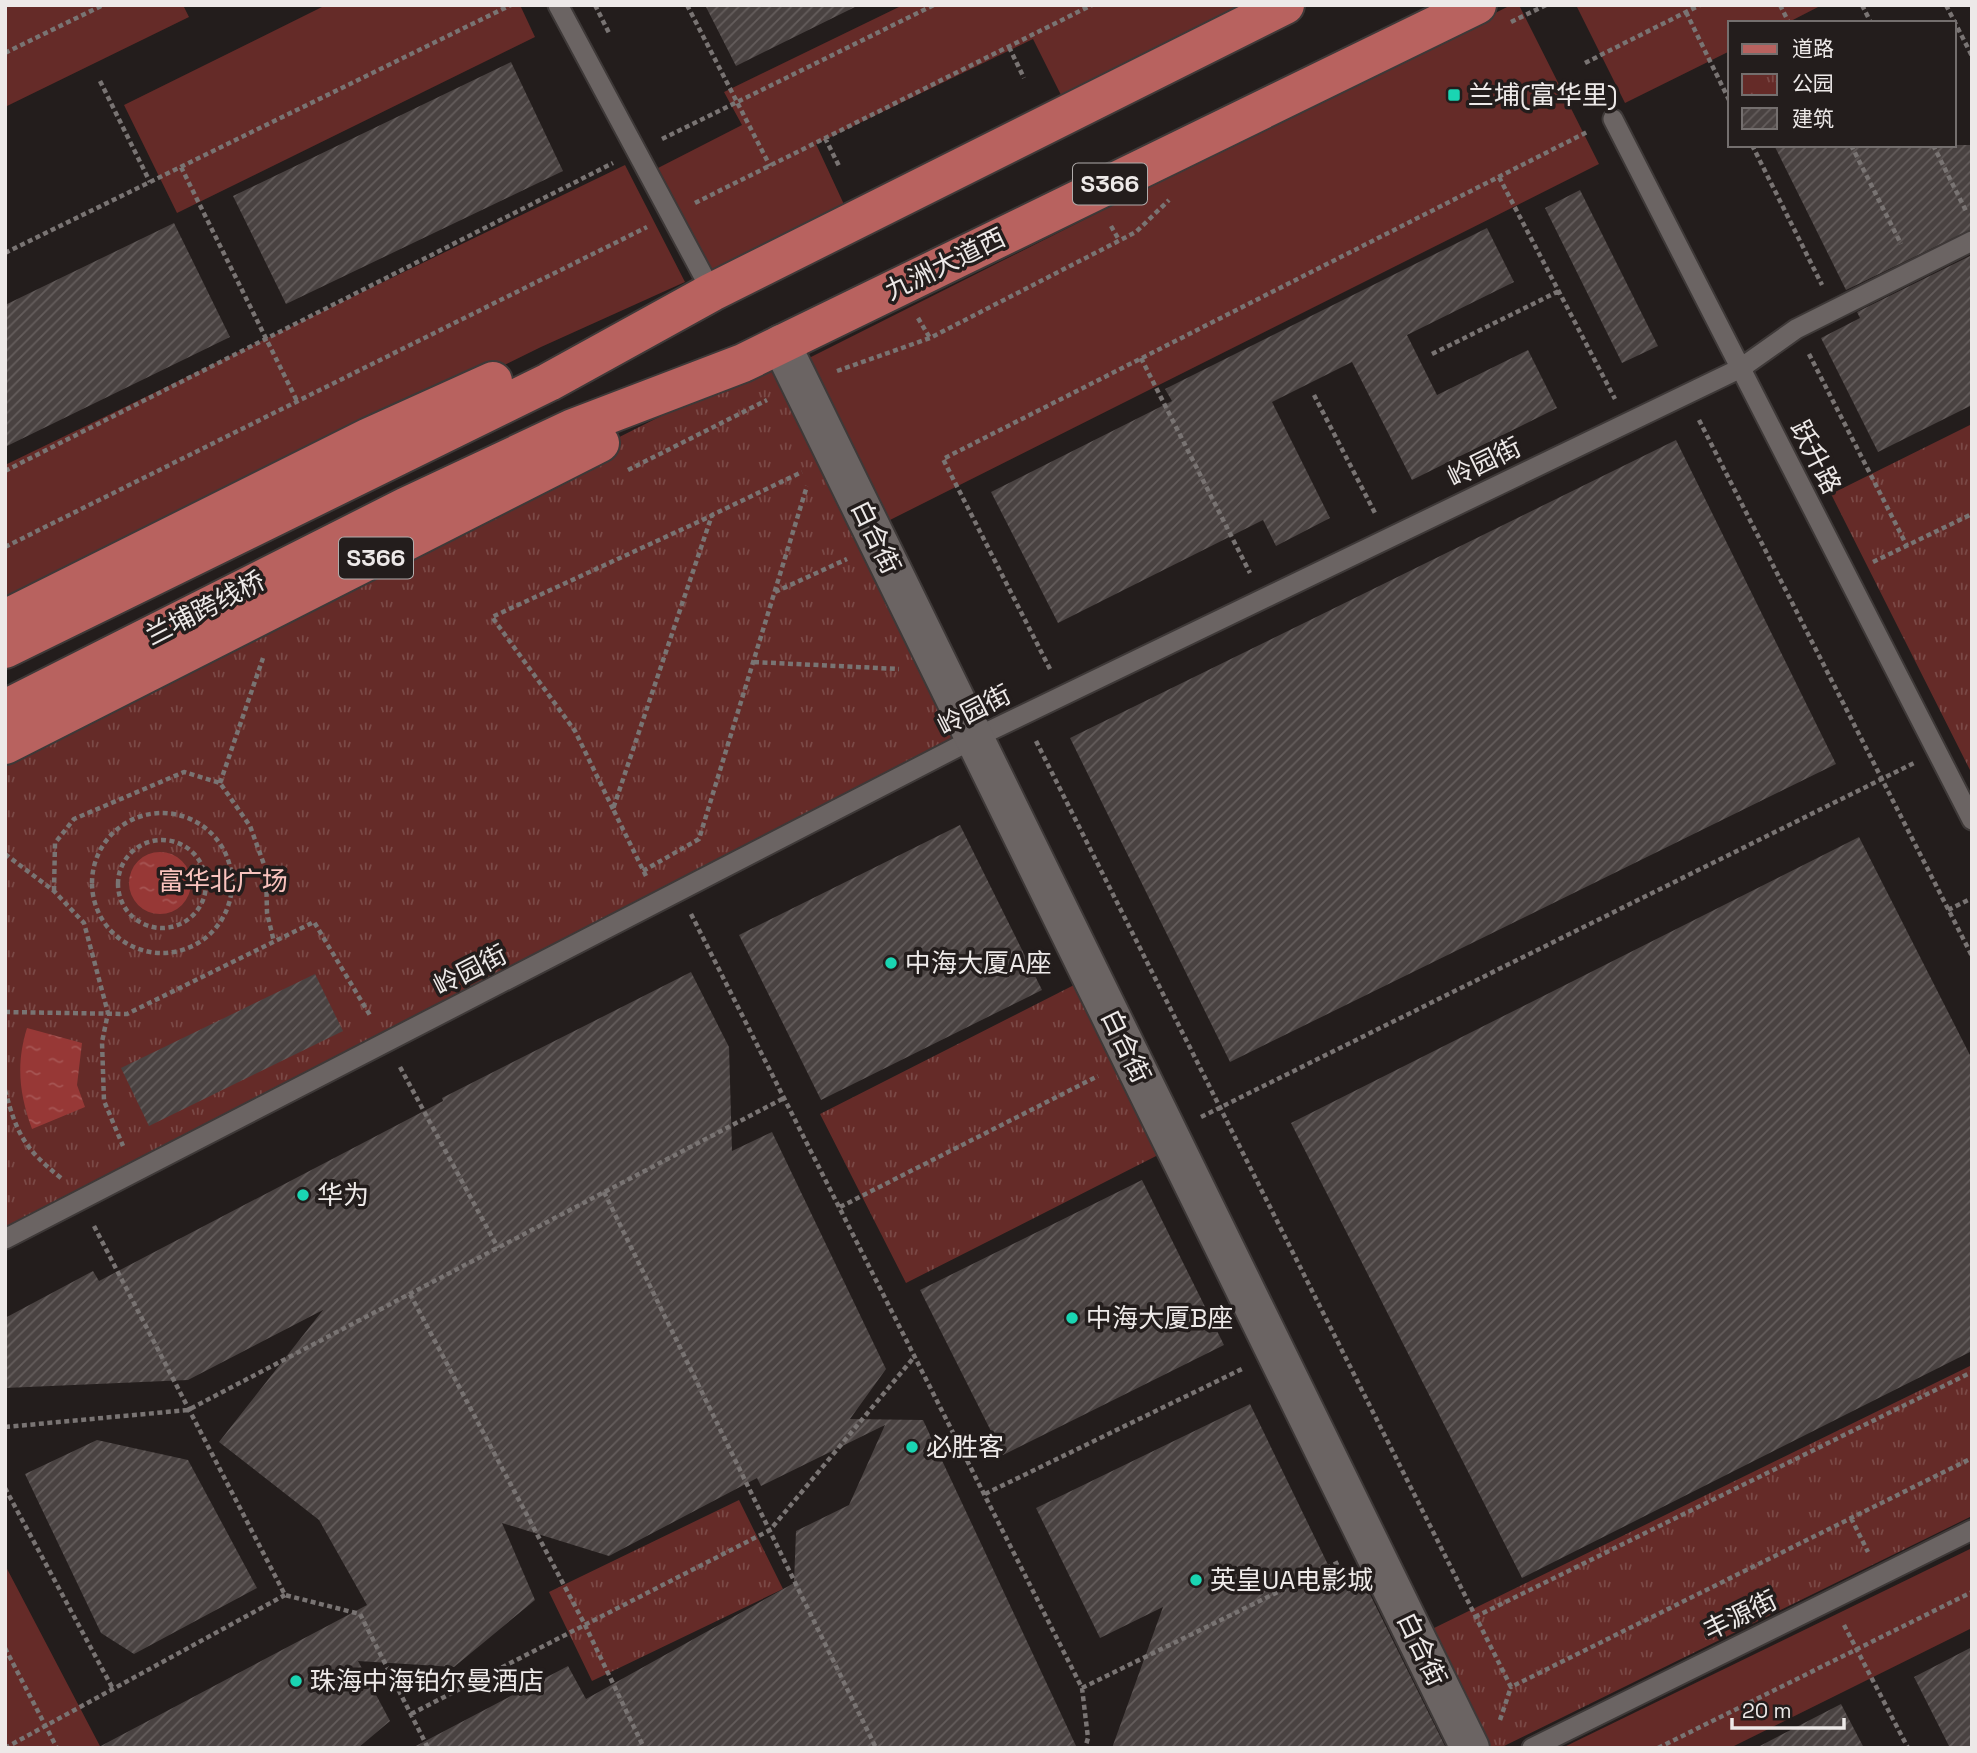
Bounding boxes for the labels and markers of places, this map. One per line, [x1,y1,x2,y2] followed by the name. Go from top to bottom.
[1468,78,1618,112] place label: 兰埔(富华里)
[1446,87,1462,103] marker: 兰埔(富华里)
[905,946,1051,980] place label: 中海大厦A座
[883,955,899,971] marker: 中海大厦A座
[317,1178,369,1212] place label: 华为
[295,1187,311,1203] marker: 华为
[1086,1301,1233,1335] place label: 中海大厦B座
[1064,1310,1080,1326] marker: 中海大厦B座
[926,1430,1004,1464] place label: 必胜客
[904,1439,920,1455] marker: 必胜客
[1210,1563,1373,1597] place label: 英皇UA电影城
[1188,1572,1204,1588] marker: 英皇UA电影城
[310,1664,544,1698] place label: 珠海中海铂尔曼酒店
[288,1673,304,1689] marker: 珠海中海铂尔曼酒店

